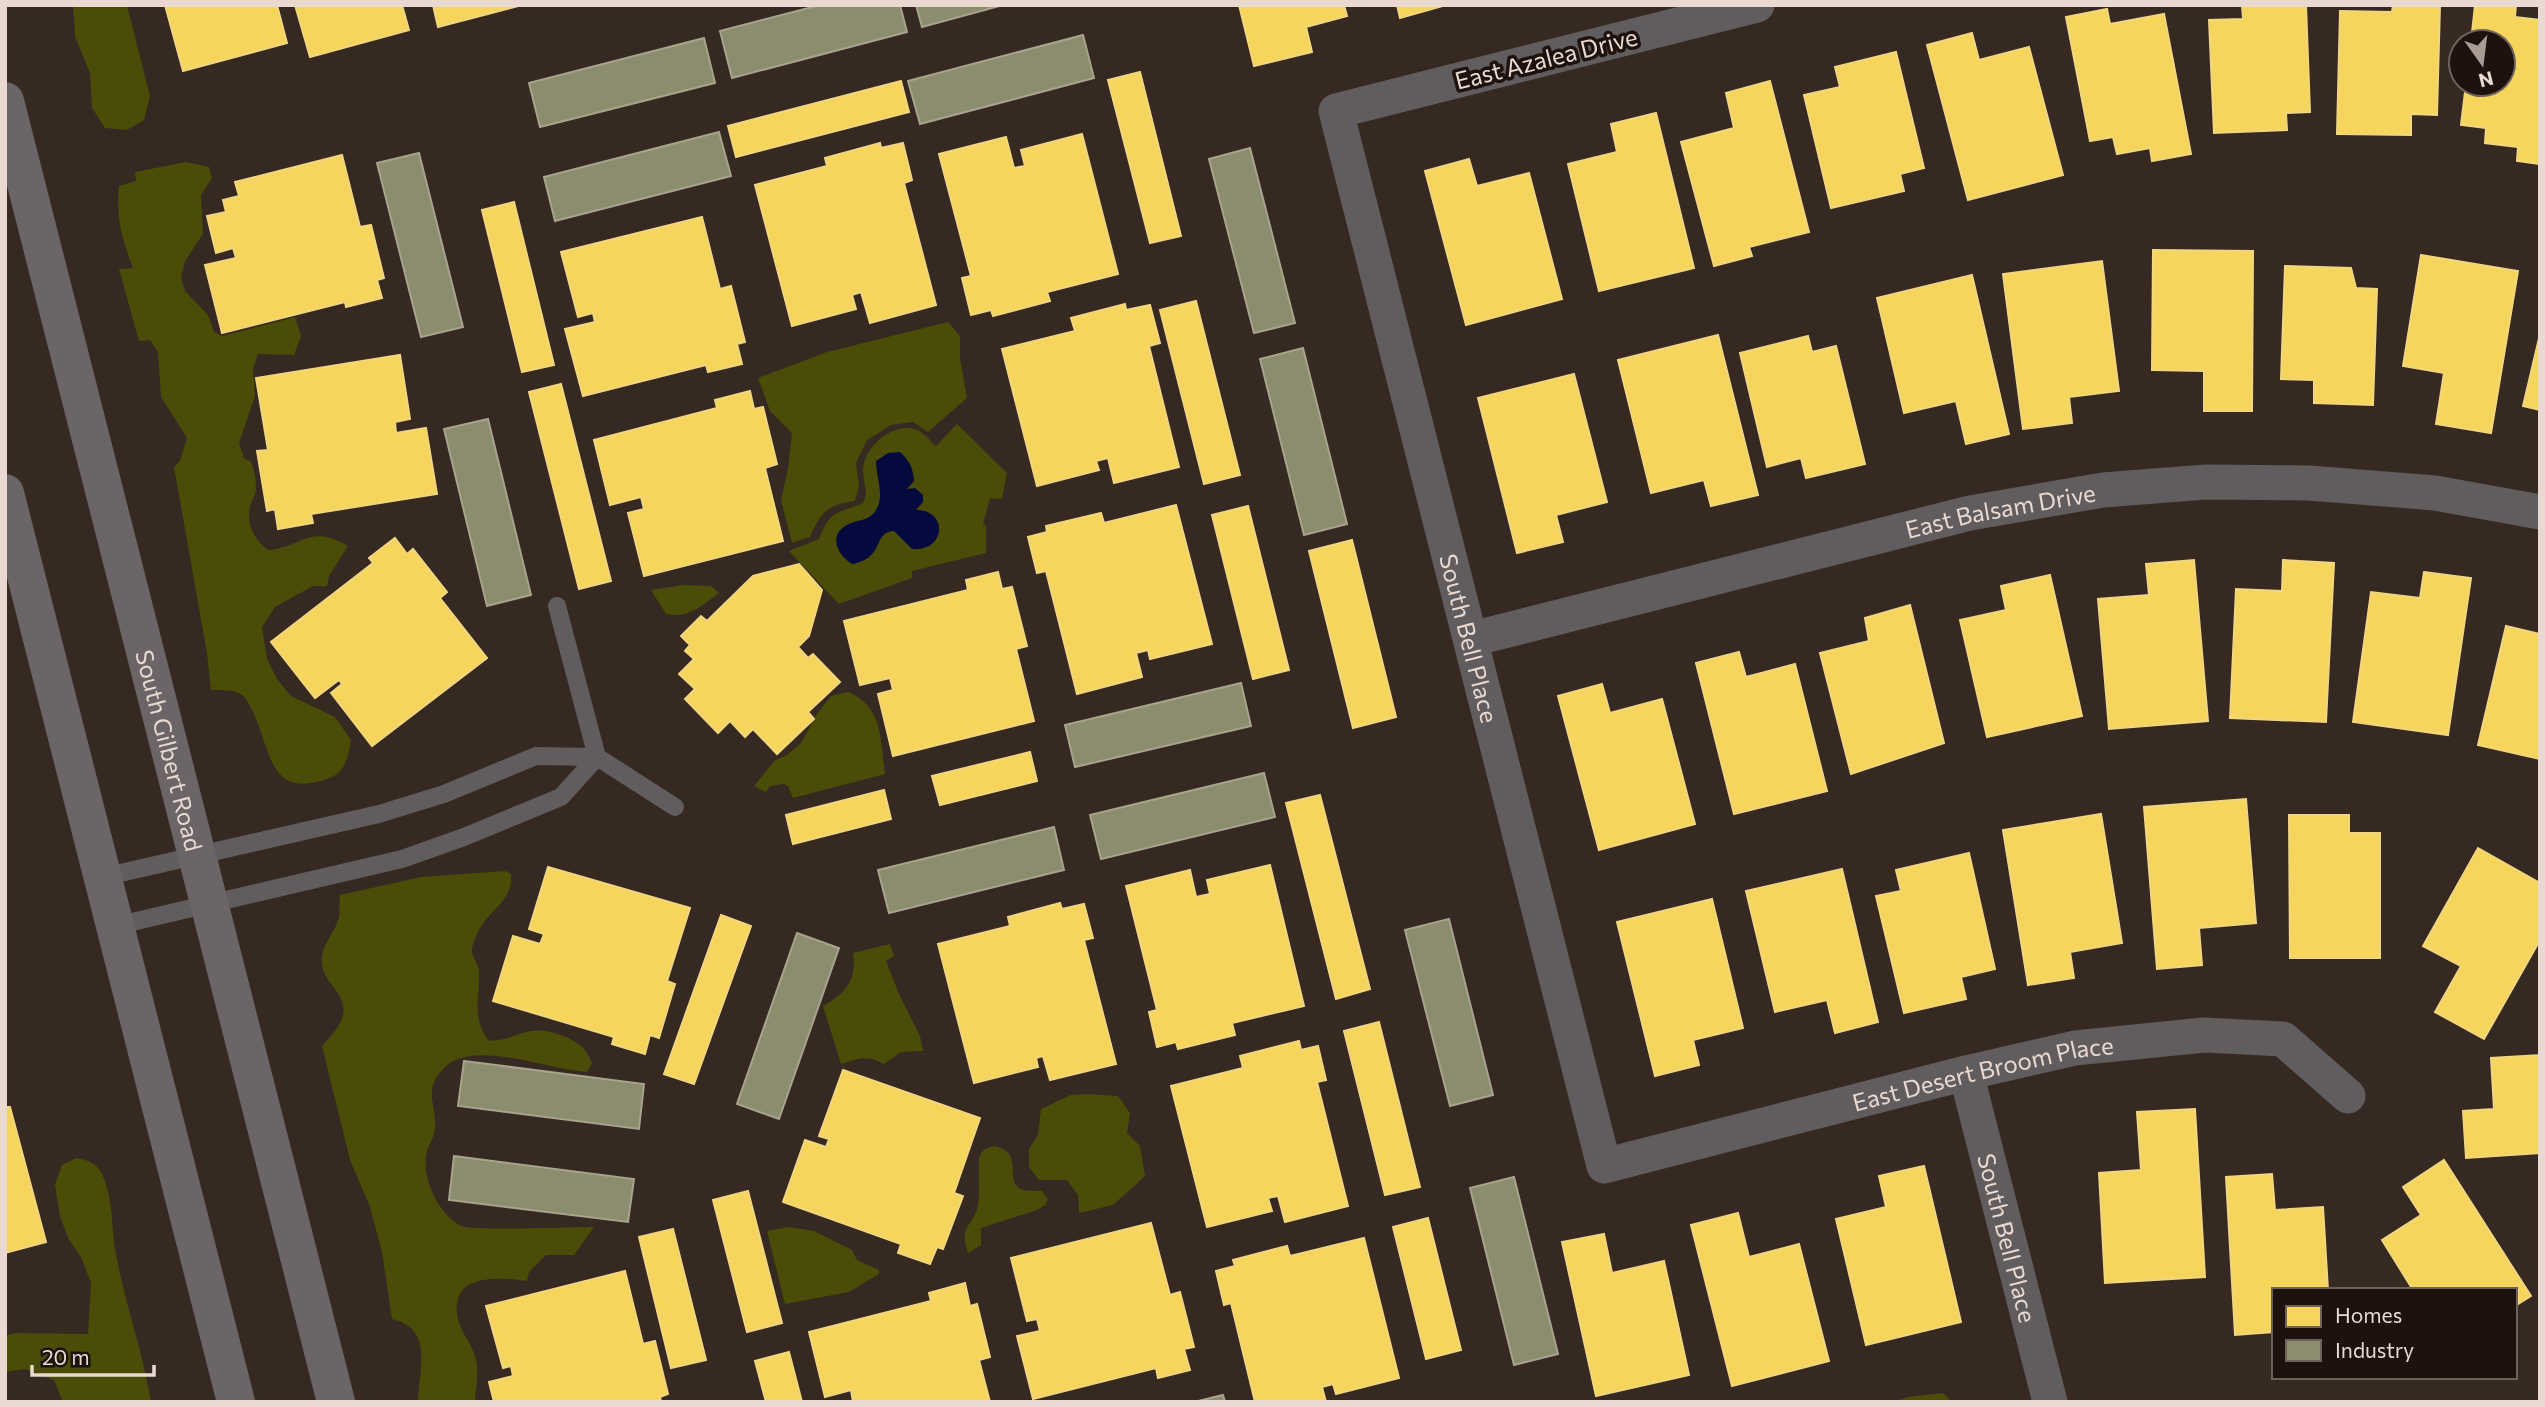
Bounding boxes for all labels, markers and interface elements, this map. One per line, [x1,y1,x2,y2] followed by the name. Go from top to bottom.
[1452,21,1640,95] street label: East Azalea Drive
[2447,28,2517,98] north arrow
[2477,67,2496,93] text: N
[1902,477,2098,543] street label: East Balsam Drive
[1435,551,1505,726] street label: South Bell Place
[131,646,210,854] street label: South Gilbert Road
[1849,1030,2115,1116] street label: East Desert Broom Place
[1973,1150,2044,1325] street label: South Bell Place
[2272,1288,2517,1379] legend
[2335,1302,2402,1327] text: Homes
[32,1334,154,1378] scale bar
[2335,1337,2414,1362] text: Industry
[42,1344,90,1369] text: 20 m

